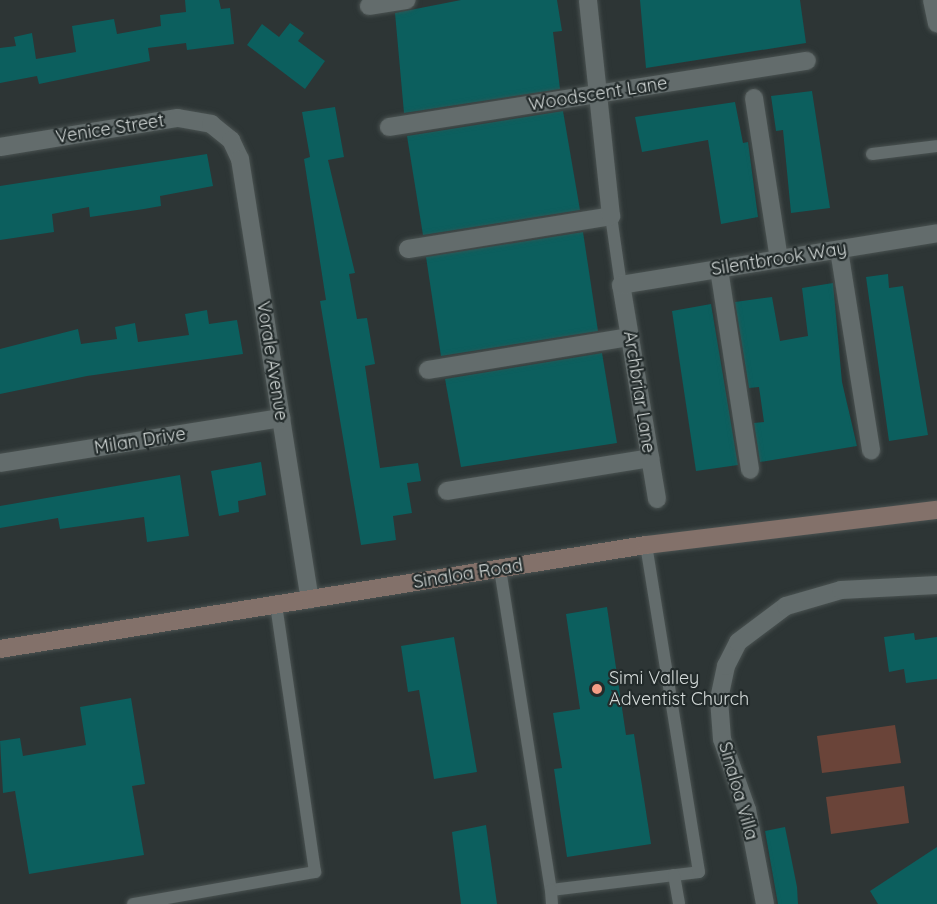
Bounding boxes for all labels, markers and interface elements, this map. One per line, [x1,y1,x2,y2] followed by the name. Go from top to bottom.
[527,72,669,116] street label: Woodscent Lane
[54,110,166,148] street label: Venice Street
[710,238,848,280] street label: Silentbrook Way
[252,300,292,422] street label: Vorale Avenue
[619,329,659,455] street label: Archbriar Lane
[93,423,187,459] street label: Milan Drive
[412,555,524,593] street label: Sinaloa Road
[609,668,749,710] place label: Simi Valley Adventist Church
[590,682,604,696] marker: Simi Valley Adventist Church
[714,740,762,842] street label: Sinaloa Villa

